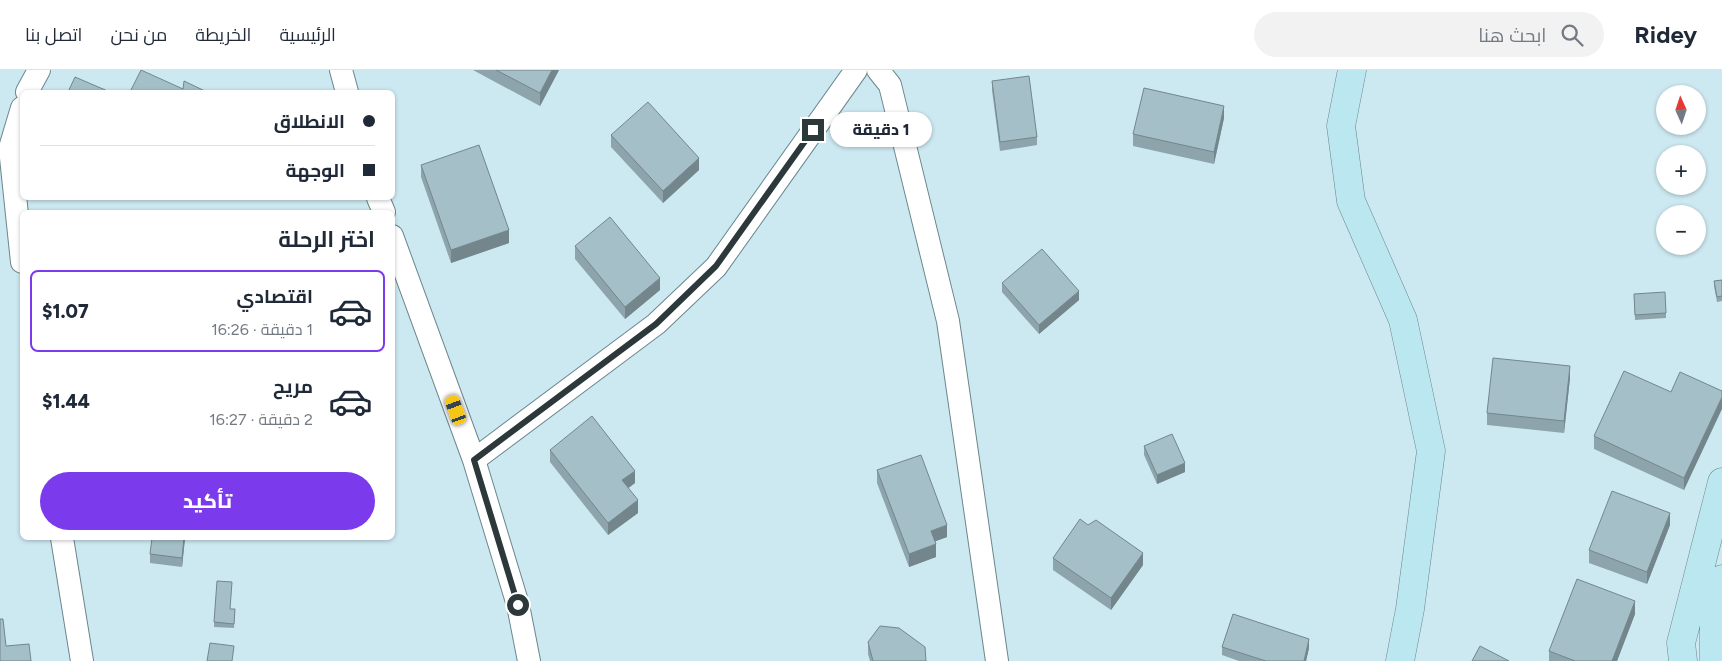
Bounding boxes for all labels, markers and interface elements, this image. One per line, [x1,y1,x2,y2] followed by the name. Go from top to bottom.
[1254,12,1604,57] search box
[1634,20,1697,49] text: Ridey
[1558,21,1586,49] icon: search
[25,24,82,46] text: اتصل بنا
[110,24,167,46] text: من نحن
[195,24,251,46] text: الخريطة
[279,24,336,46] text: الرئيسية
[1478,24,1546,47] text: ابحث هنا
[1656,85,1706,135] north arrow
[1656,85,1706,255] map controls
[274,110,345,133] text: الانطلاق
[830,112,933,148] callout: 1 دقيقة
[802,119,824,141] route end
[852,120,910,139] text: 1 دقيقة
[1656,145,1706,195] button: +
[285,159,345,182] text: الوجهة
[1656,205,1706,255] button: −
[278,226,375,253] text: اختر الرحلة
[237,285,313,308] text: اقتصادي
[328,289,373,334] icon: car
[42,300,89,323] text: $1.07
[211,320,313,339] text: 1 دقيقة · 16:26
[273,375,313,398] text: مريح
[328,379,373,424] icon: car
[42,390,90,413] text: $1.44
[443,393,468,427] car
[209,410,313,429] text: 2 دقيقة · 16:27
[40,472,375,530] button: تأكيد
[507,594,529,616] route start

